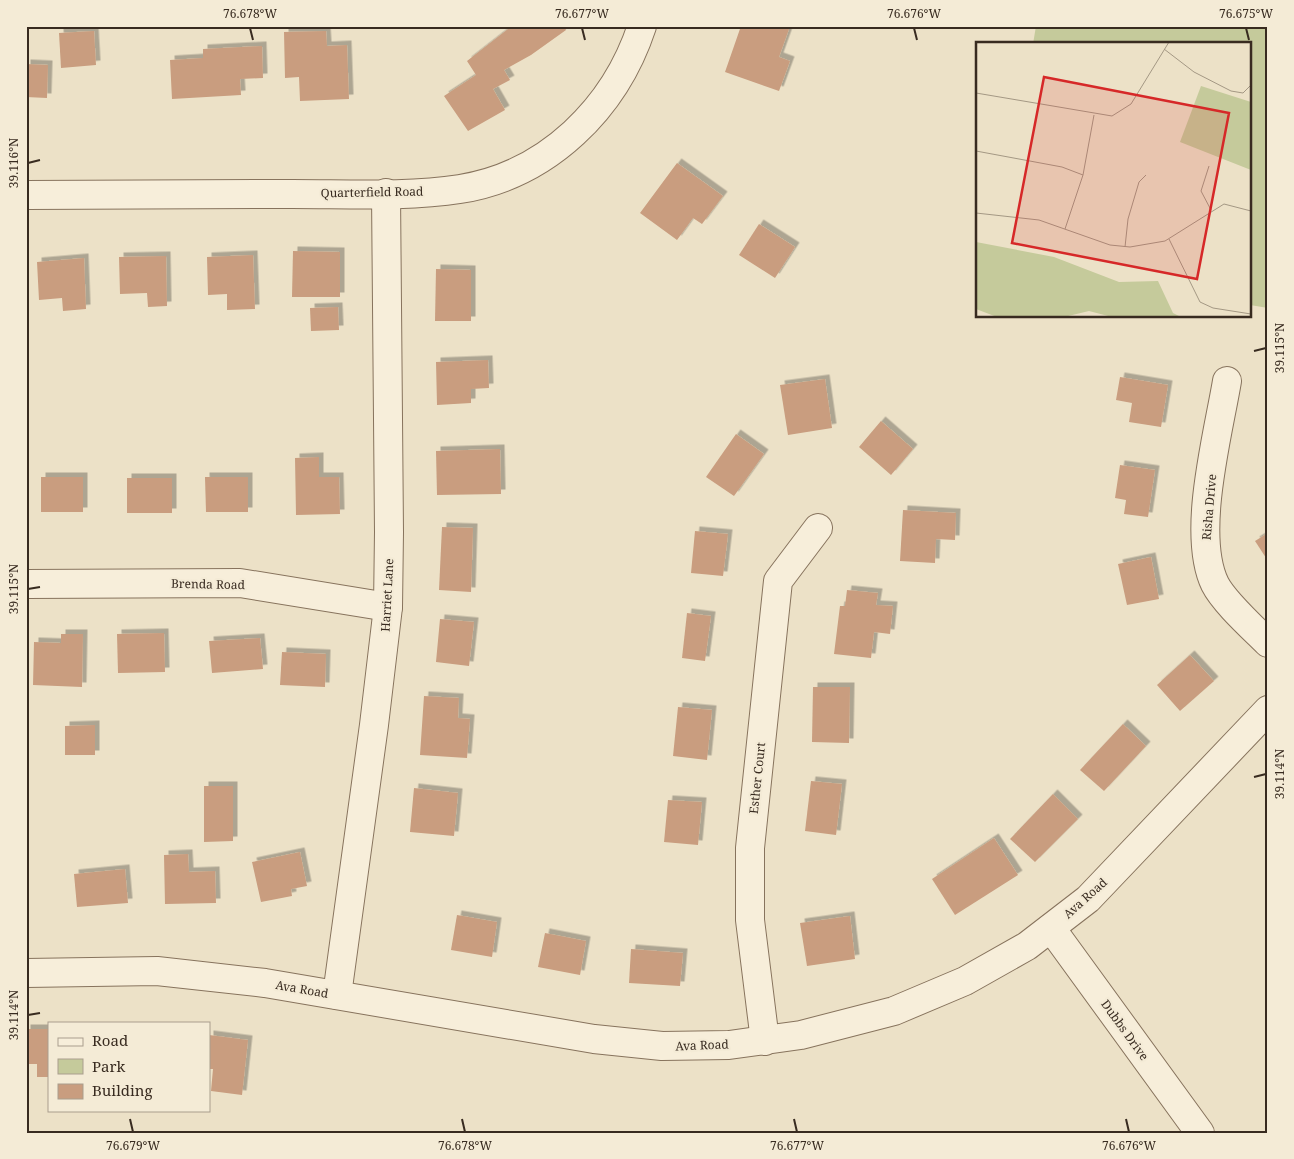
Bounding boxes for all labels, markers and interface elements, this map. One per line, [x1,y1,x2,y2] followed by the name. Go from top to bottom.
[223,5,277,22] text: 76.678°W
[555,5,609,22] text: 76.677°W
[887,5,941,22] text: 76.676°W
[1219,5,1273,22] text: 76.675°W
[976,42,1252,318] inset map
[5,138,22,188] text: 39.116°N
[320,183,424,201] street label: Quarterfield Road
[1271,323,1288,373] text: 39.115°N
[1198,473,1220,541] street label: Risha Drive
[377,558,397,632] street label: Harriet Lane
[5,564,22,614] text: 39.115°N
[171,575,246,593] street label: Brenda Road
[745,741,769,815] street label: Esther Court
[1271,749,1288,799] text: 39.114°N
[1059,873,1111,922] street label: Ava Road
[274,976,330,1002] street label: Ava Road
[5,990,22,1040] text: 39.114°N
[1097,996,1153,1064] street label: Dubbs Drive
[48,1022,210,1112] legend
[92,1030,128,1050] text: Road
[675,1036,730,1054] street label: Ava Road
[92,1056,126,1076] text: Park
[92,1080,153,1100] text: Building
[106,1137,160,1154] text: 76.679°W
[438,1137,492,1154] text: 76.678°W
[770,1137,824,1154] text: 76.677°W
[1102,1137,1156,1154] text: 76.676°W

